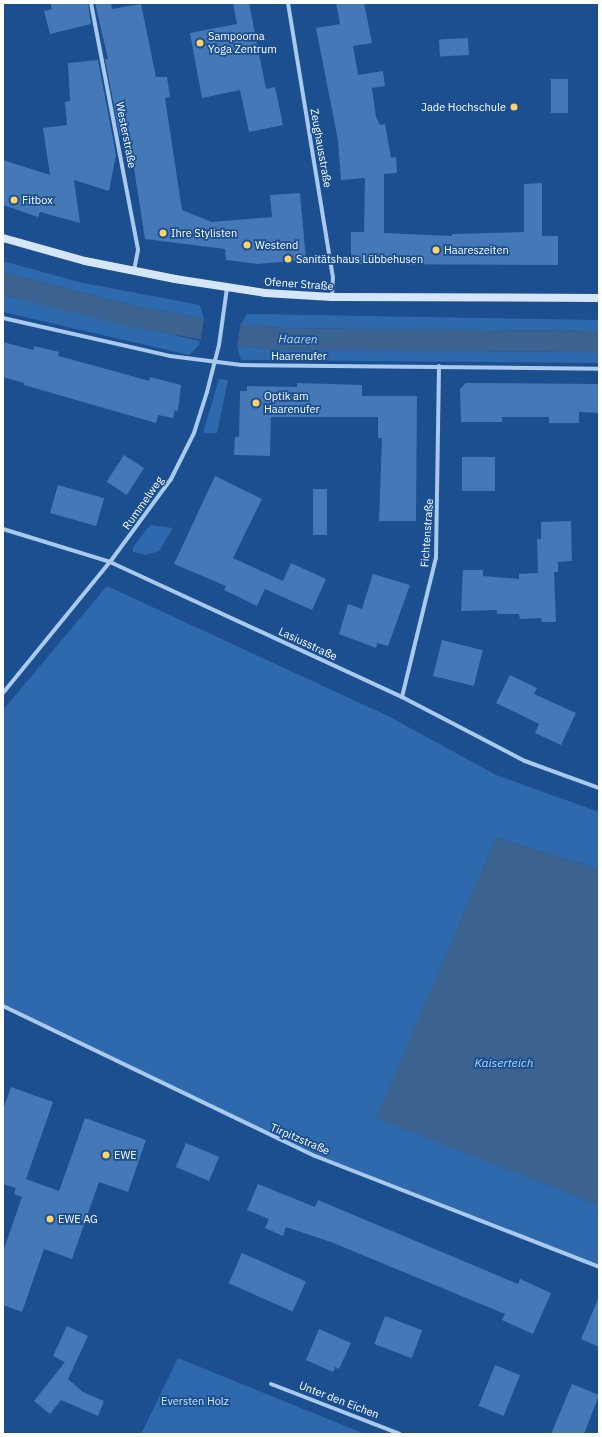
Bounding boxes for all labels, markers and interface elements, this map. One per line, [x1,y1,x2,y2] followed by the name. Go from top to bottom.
[208,30,277,56] place label: Sampoorna Yoga Zentrum
[195,38,205,48] marker: Sampoorna Yoga Zentrum
[421,100,506,114] place label: Jade Hochschule
[113,101,139,169] street label: Westerstraße
[509,102,519,112] marker: Jade Hochschule
[308,107,334,189] street label: Zeughausstraße
[22,193,53,207] place label: Fitbox
[9,195,19,205] marker: Fitbox
[171,226,237,240] place label: Ihre Stylisten
[158,228,168,238] marker: Ihre Stylisten
[255,238,298,252] place label: Westend
[242,240,252,250] marker: Westend
[444,243,509,257] place label: Haareszeiten
[431,245,441,255] marker: Haareszeiten
[296,252,423,266] place label: Sanitätshaus Lübbehusen
[283,254,293,264] marker: Sanitätshaus Lübbehusen
[264,275,334,293] street label: Ofener Straße
[278,331,318,347] water label: Haaren
[271,349,327,363] street label: Haarenufer
[264,390,320,416] place label: Optik am Haarenufer
[251,398,261,408] marker: Optik am Haarenufer
[120,474,166,532] street label: Rummelweg
[418,498,436,568] street label: Fichtenstraße
[277,625,339,663] street label: Lasiusstraße
[475,1056,533,1070] water label: Kaiserteich
[268,1121,332,1157] street label: Tirpitzstraße
[114,1148,137,1162] place label: EWE
[101,1150,111,1160] marker: EWE
[58,1212,98,1226] place label: EWE AG
[45,1214,55,1224] marker: EWE AG
[297,1379,381,1421] street label: Unter den Eichen
[161,1394,229,1408] park label: Eversten Holz

